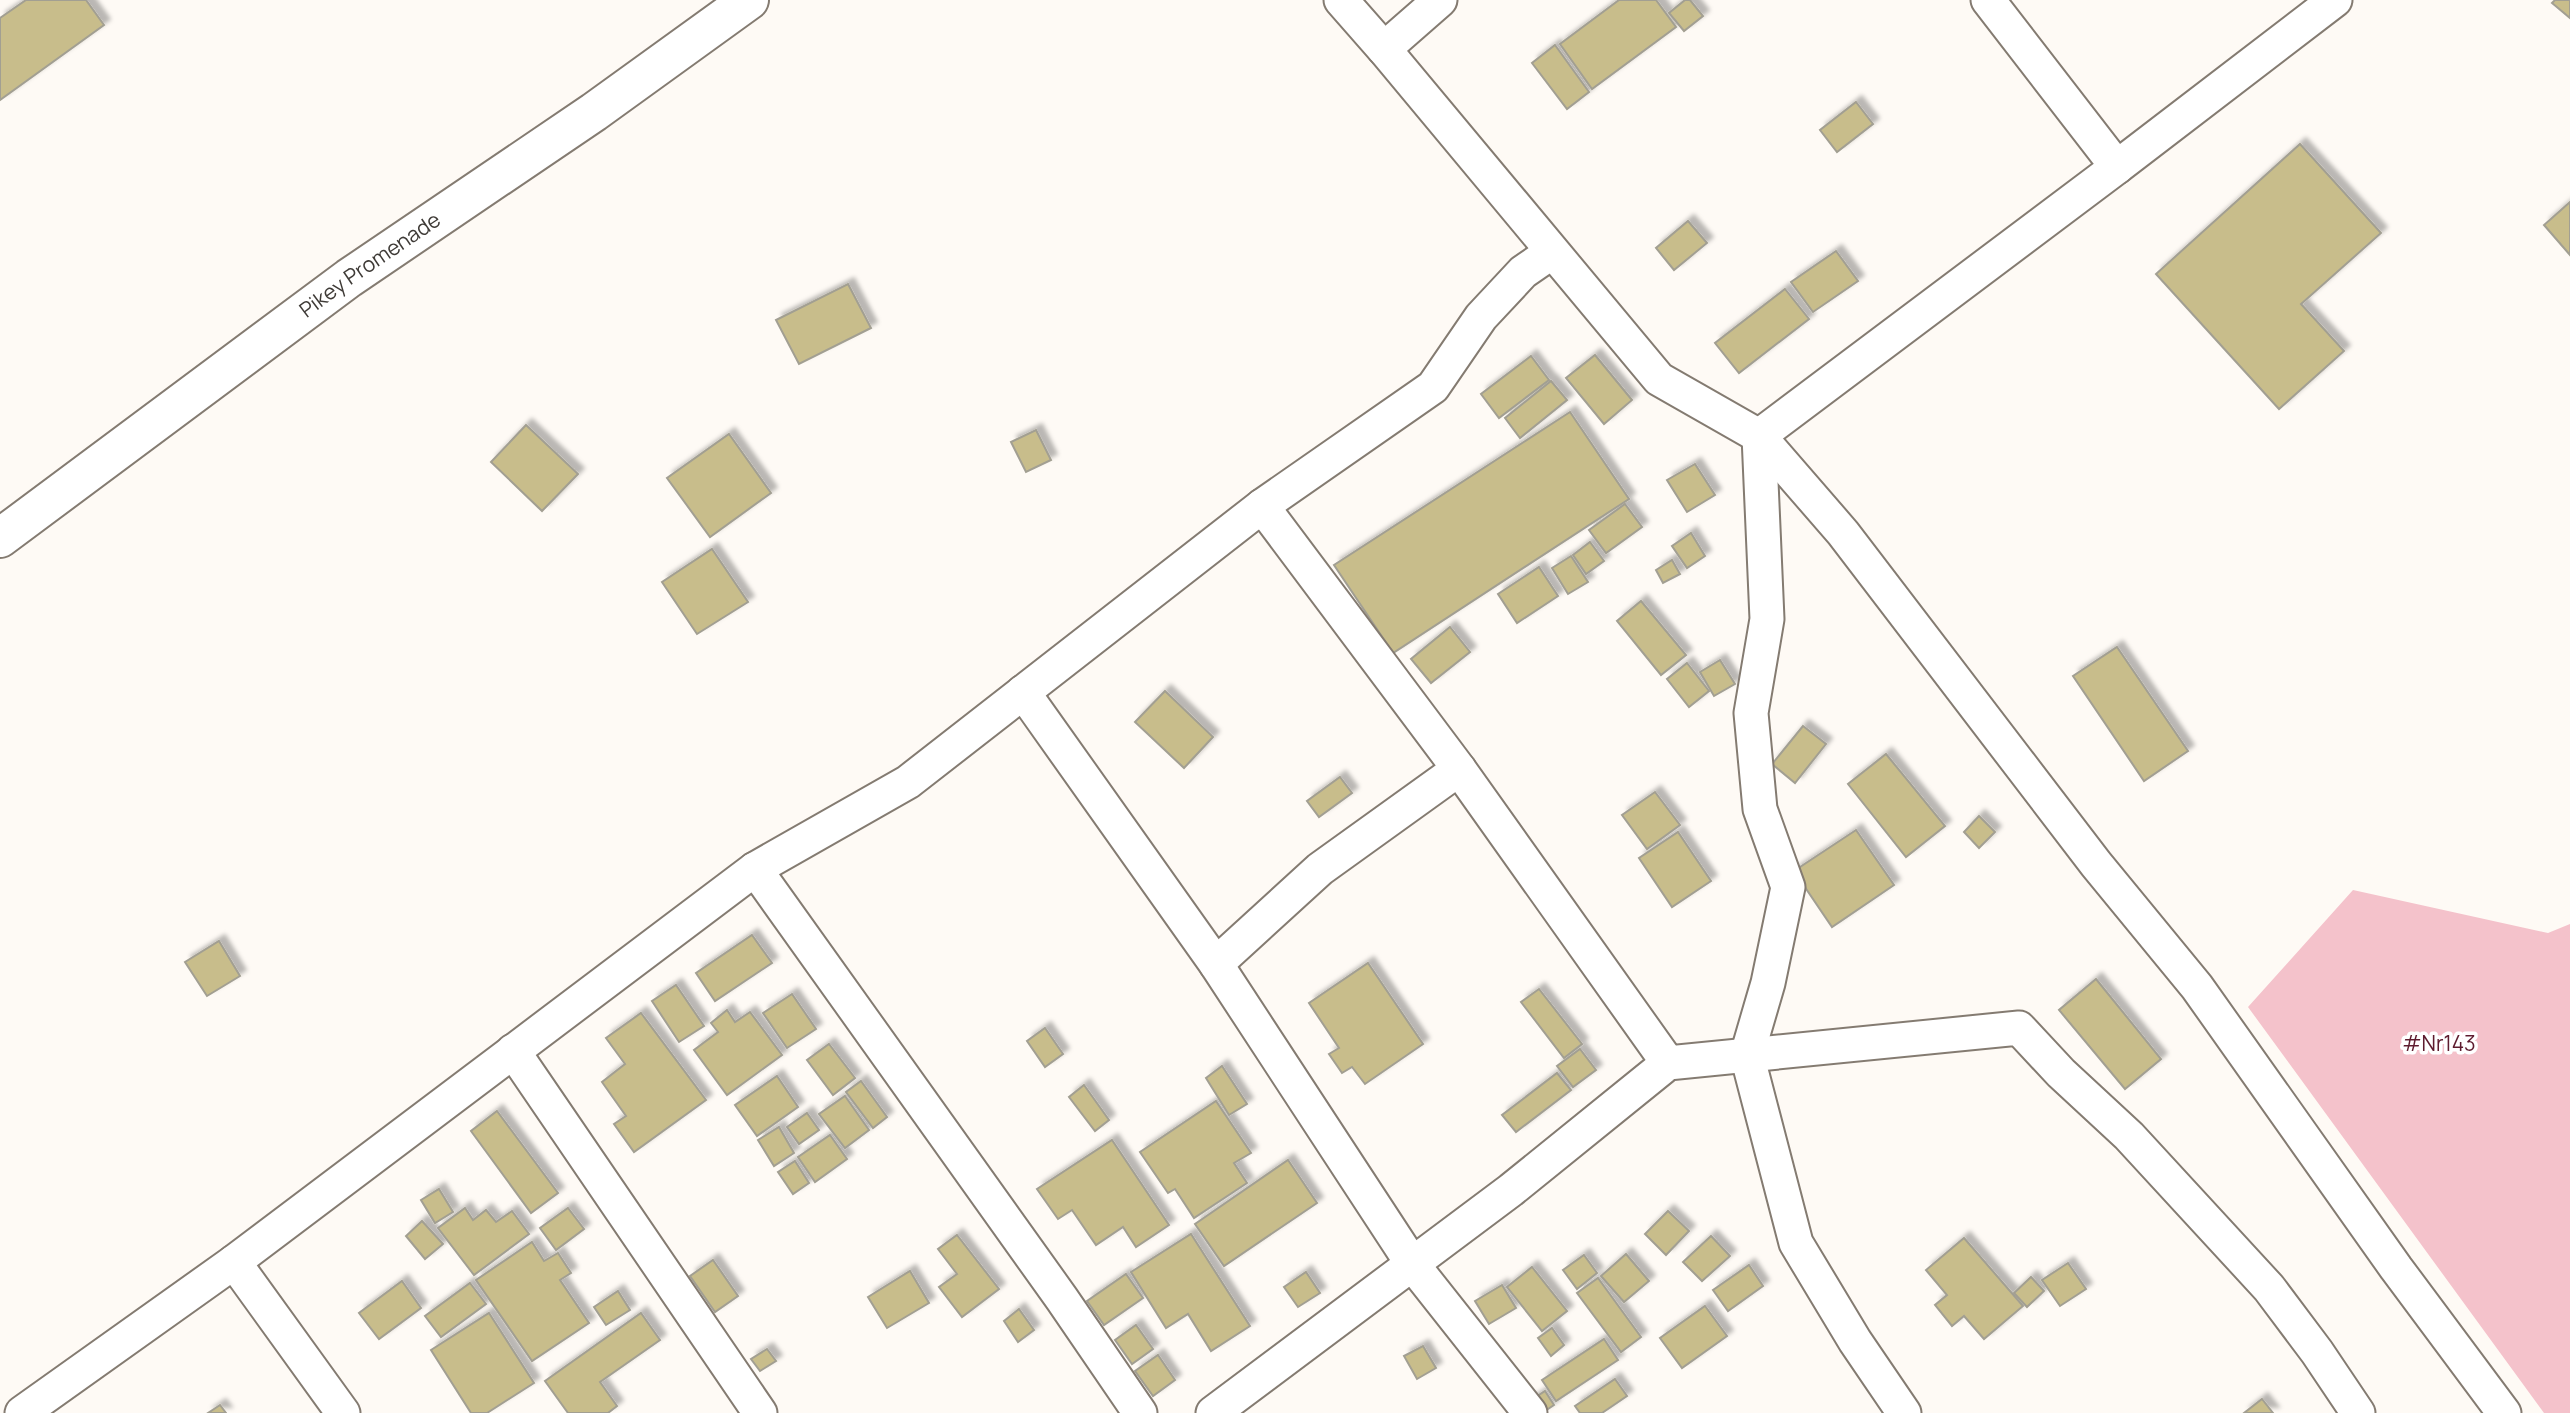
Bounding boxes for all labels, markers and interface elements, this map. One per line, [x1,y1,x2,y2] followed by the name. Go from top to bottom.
[293,205,446,323] street label: Pikey Promenade
[2402,1029,2476,1057] park label: #Nr143

